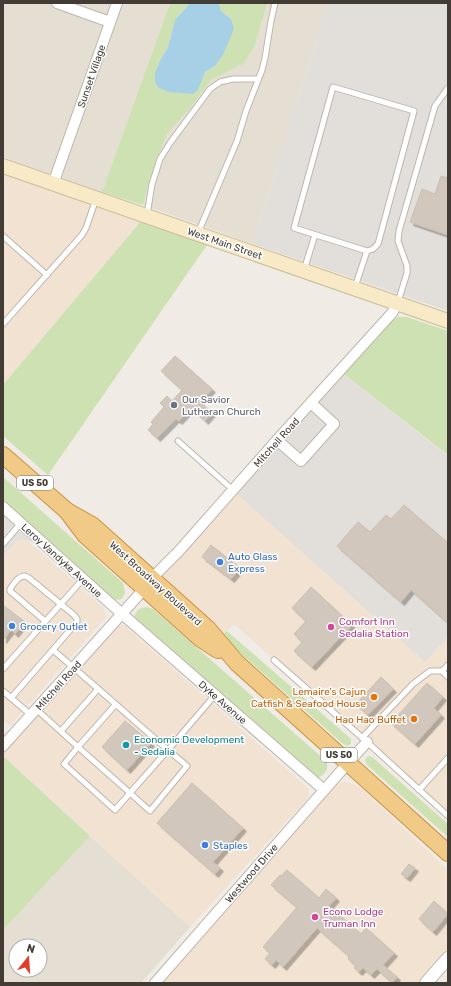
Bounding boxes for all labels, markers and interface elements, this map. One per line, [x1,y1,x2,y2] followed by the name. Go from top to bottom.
[76,43,108,109] street label: Sunset Village
[186,226,264,262] street label: West Main Street
[182,394,261,418] place label: Our Savior Lutheran Church
[169,400,179,410] marker: Our Savior Lutheran Church
[251,415,302,470] street label: Mitchell Road
[17,476,53,490] road number: US 50
[18,521,104,600] street label: Leroy Vandyke Avenue
[107,539,204,628] street label: West Broadway Boulevard
[228,551,278,575] place label: Auto Glass Express
[215,557,225,567] marker: Auto Glass Express
[339,616,409,640] place label: Comfort Inn Sedalia Station
[7,621,17,631] marker: Grocery Outlet
[20,621,88,633] place label: Grocery Outlet
[326,622,336,632] marker: Comfort Inn Sedalia Station
[33,658,84,713] street label: Mitchell Road
[196,678,249,727] street label: Dyke Avenue
[251,686,366,710] place label: Lemaire's Cajun Catfish & Seafood House
[369,692,379,702] marker: Lemaire's Cajun Catfish & Seafood House
[335,714,406,726] place label: Hao Hao Buffet
[409,714,419,724] marker: Hao Hao Buffet
[134,734,244,758] place label: Economic Development - Sedalia
[121,740,131,750] marker: Economic Development - Sedalia
[321,748,357,762] road number: US 50
[200,840,210,850] marker: Staples
[213,840,248,852] place label: Staples
[223,841,281,906] street label: Westwood Drive
[323,906,384,930] place label: Econo Lodge Truman Inn
[310,912,320,922] marker: Econo Lodge Truman Inn
[8,938,48,978] north arrow
[25,942,37,956] text: N

